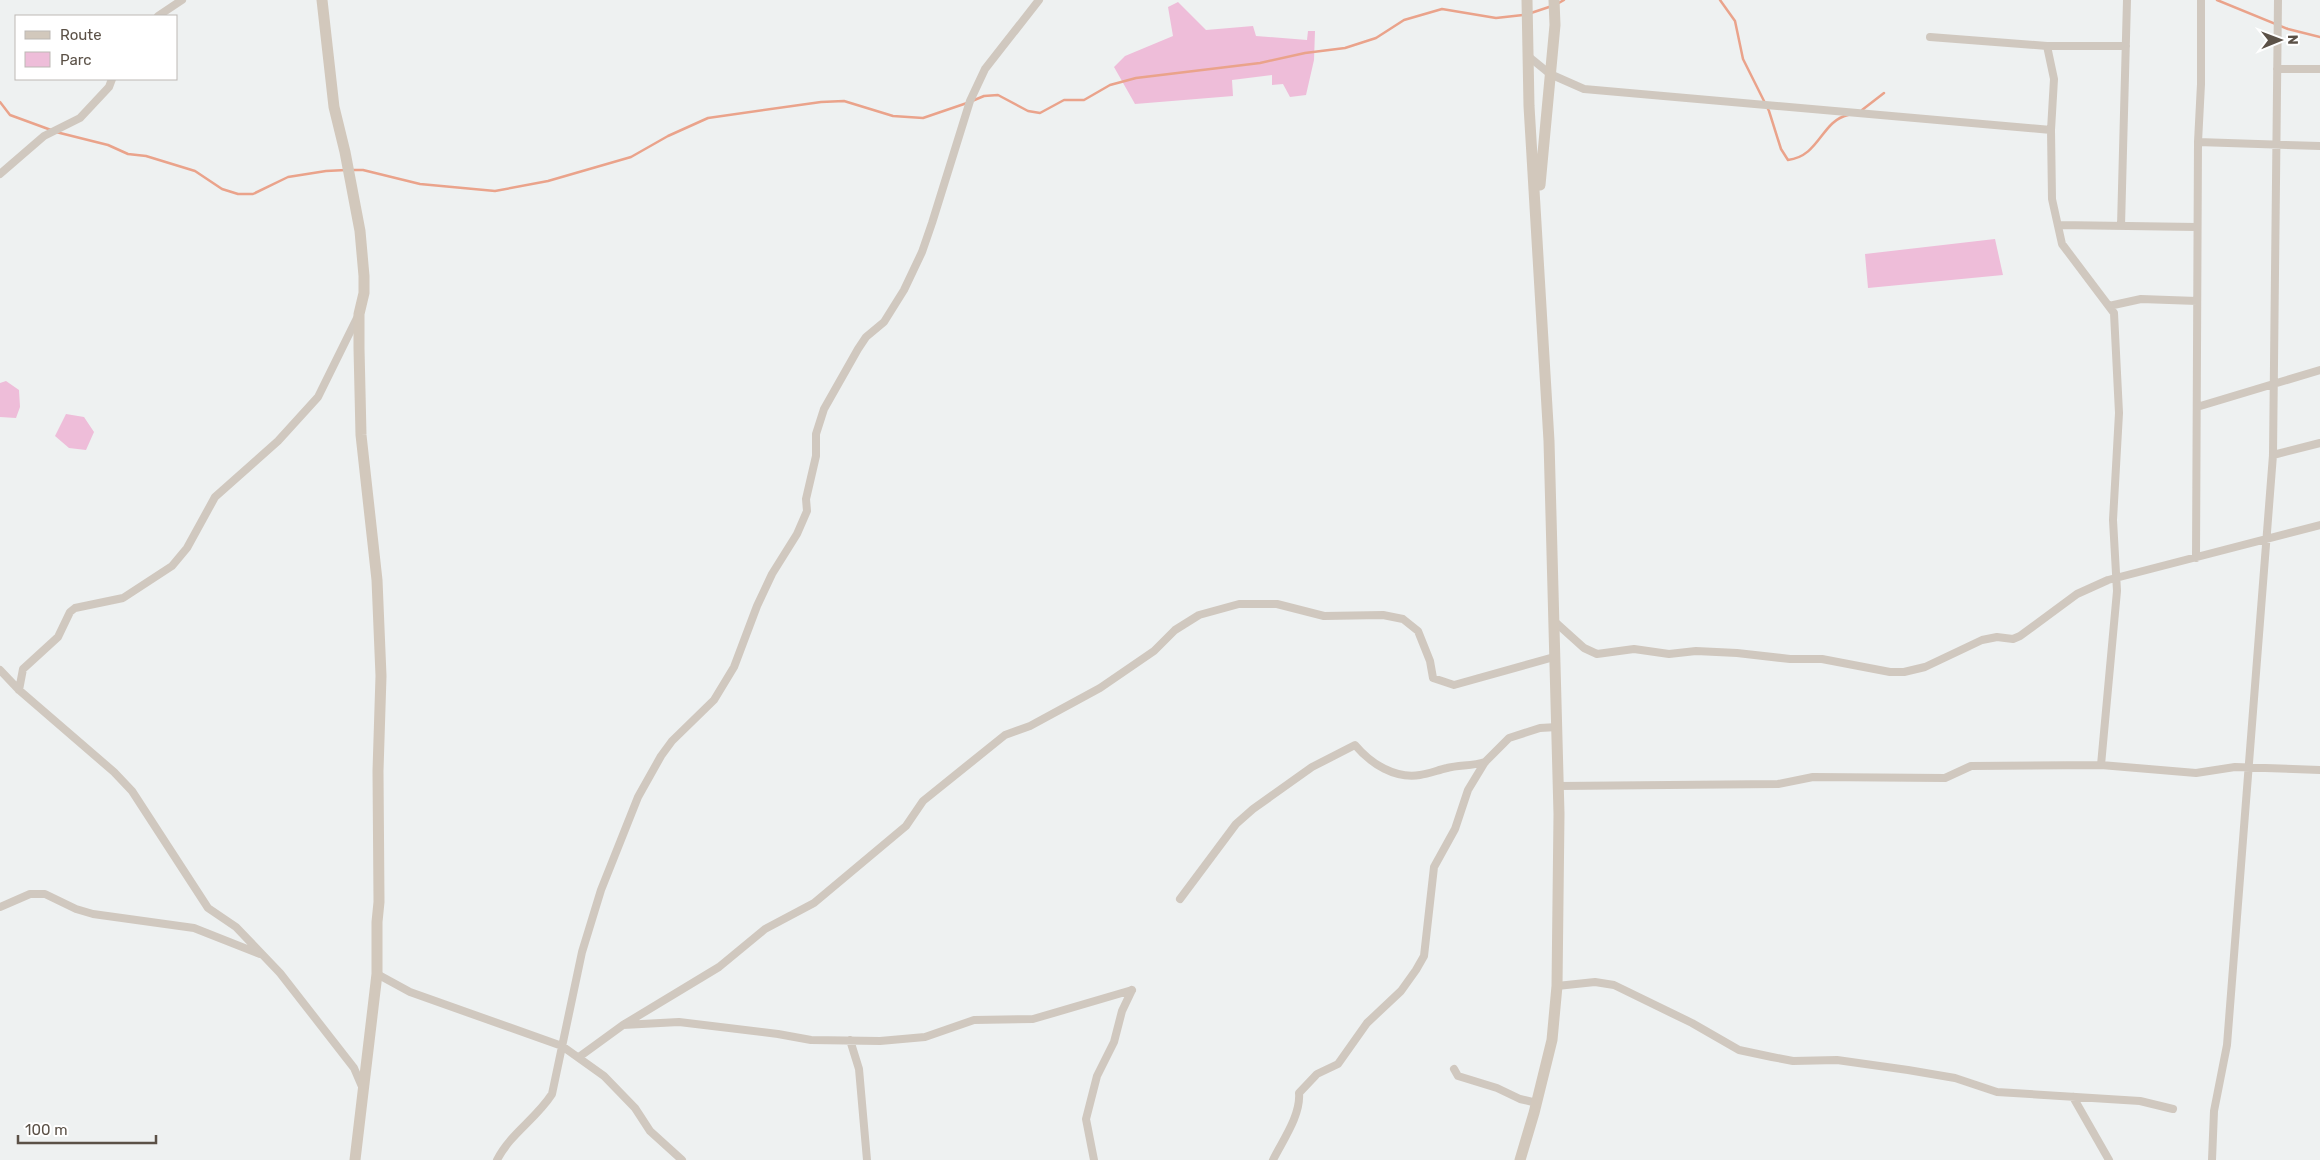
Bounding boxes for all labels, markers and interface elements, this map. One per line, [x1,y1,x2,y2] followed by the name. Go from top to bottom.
[15,15,178,80] legend
[2255,15,2305,65] north arrow
[60,26,102,44] text: Route
[2284,35,2301,45] text: N
[60,51,92,69] text: Parc
[18,1112,155,1144] scale bar
[25,1121,67,1139] text: 100 m

